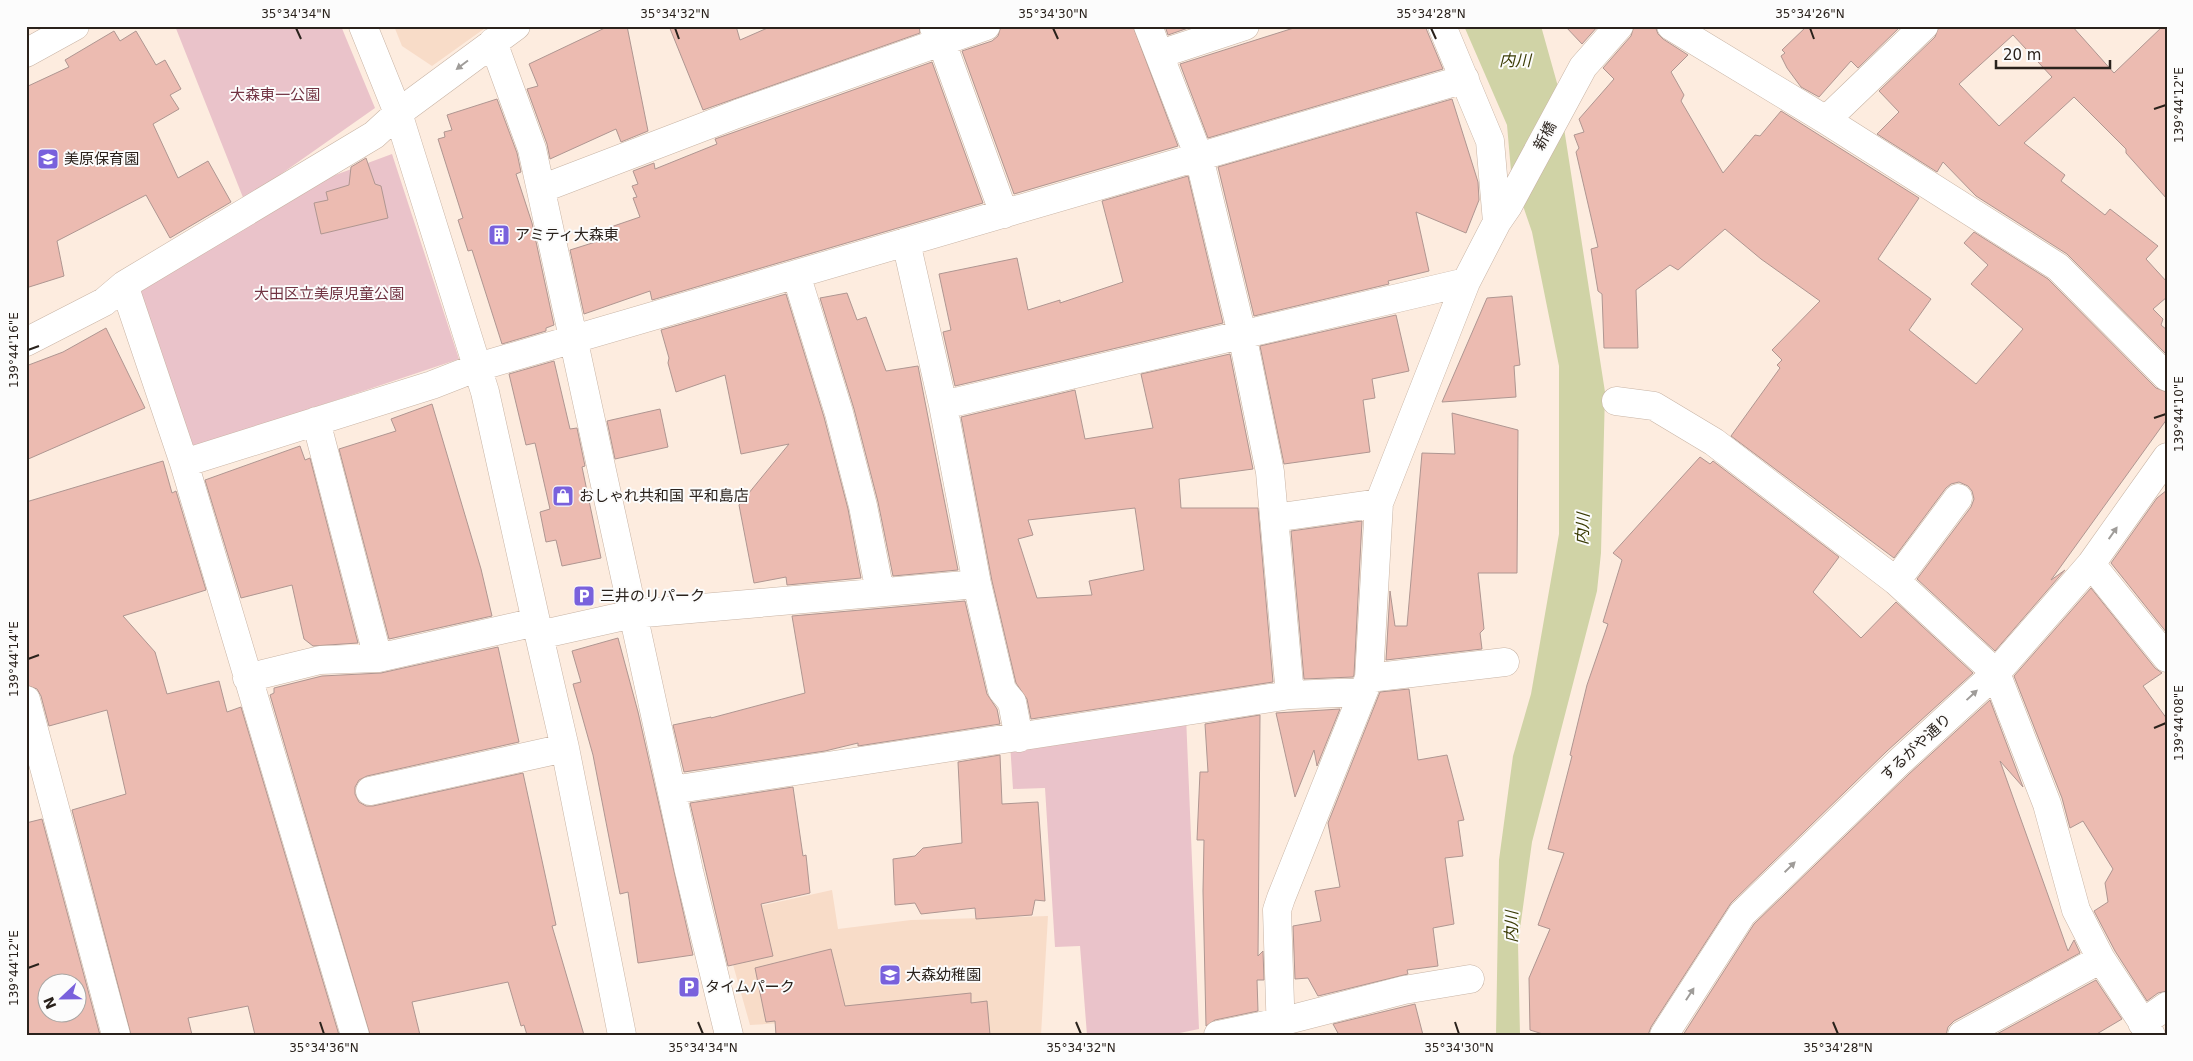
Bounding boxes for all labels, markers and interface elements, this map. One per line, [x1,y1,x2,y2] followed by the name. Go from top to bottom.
[261,7,331,21] text: 35°34'34"N
[640,7,710,21] text: 35°34'32"N
[1018,7,1088,21] text: 35°34'30"N
[1396,7,1466,21] text: 35°34'28"N
[1775,7,1845,21] text: 35°34'26"N
[1996,38,2109,70] scale bar
[2003,46,2041,64] text: 20 m
[1499,51,1533,70] water label: 内川
[455,60,469,70] one-way arrow
[2172,67,2186,143] text: 139°44'12"E
[230,86,320,104] park label: 大森東一公園
[1530,119,1560,153] street label: 新橋
[36,147,60,171] school or university icon: 美原保育園
[64,150,139,168] place label: 美原保育園
[487,223,511,247] building icon: アミティ大森東
[515,226,619,244] place label: アミティ大森東
[254,285,404,303] park label: 大田区立美原児童公園
[7,312,21,388] text: 139°44'16"E
[2172,376,2186,452] text: 139°44'10"E
[551,484,575,508] shop icon: おしゃれ共和国 平和島店
[579,487,749,505] place label: おしゃれ共和国 平和島店
[1572,511,1593,546] water label: 内川
[2107,527,2118,540] one-way arrow
[572,584,596,608] parking icon: 三井のリパーク
[600,587,705,605] place label: 三井のリパーク
[7,621,21,697] text: 139°44'14"E
[2172,685,2186,761] text: 139°44'08"E
[1966,689,1978,701] one-way arrow
[1877,710,1955,784] street label: するがや通り
[1784,861,1796,873] one-way arrow
[1502,909,1521,943] water label: 内川
[7,930,21,1006] text: 139°44'12"E
[878,963,902,987] school or university icon: 大森幼稚園
[906,966,981,984] place label: 大森幼稚園
[38,974,88,1024] north arrow
[677,975,701,999] parking icon: タイムパーク
[705,978,795,996] place label: タイムパーク
[1686,987,1695,1000] one-way arrow
[40,994,60,1011] text: N
[289,1041,359,1055] text: 35°34'36"N
[668,1041,738,1055] text: 35°34'34"N
[1046,1041,1116,1055] text: 35°34'32"N
[1424,1041,1494,1055] text: 35°34'30"N
[1803,1041,1873,1055] text: 35°34'28"N

